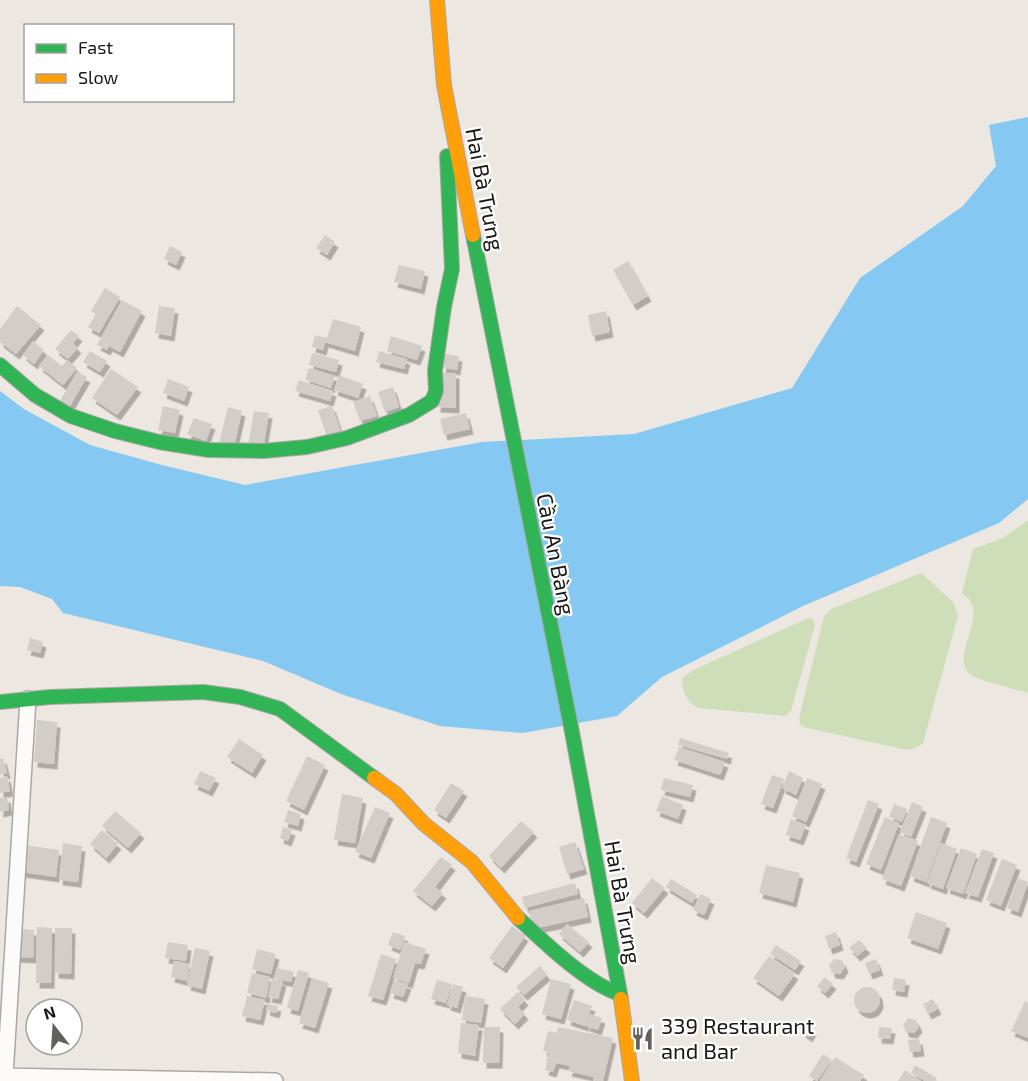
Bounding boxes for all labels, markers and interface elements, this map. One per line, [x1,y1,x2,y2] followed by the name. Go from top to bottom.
[24,24,234,102] legend
[78,36,113,58] text: Fast
[78,66,119,88] text: Slow
[461,125,511,253] street label: Hai Bà Trưng
[532,491,582,617] street label: Cầu An Bàng
[600,838,648,966] street label: Hai Bà Trưng
[24,997,84,1057] north arrow
[41,1001,58,1023] text: N
[661,1012,815,1063] place label: 339 Restaurant and Bar
[630,1025,656,1051] restaurant icon: 339 Restaurant and Bar

